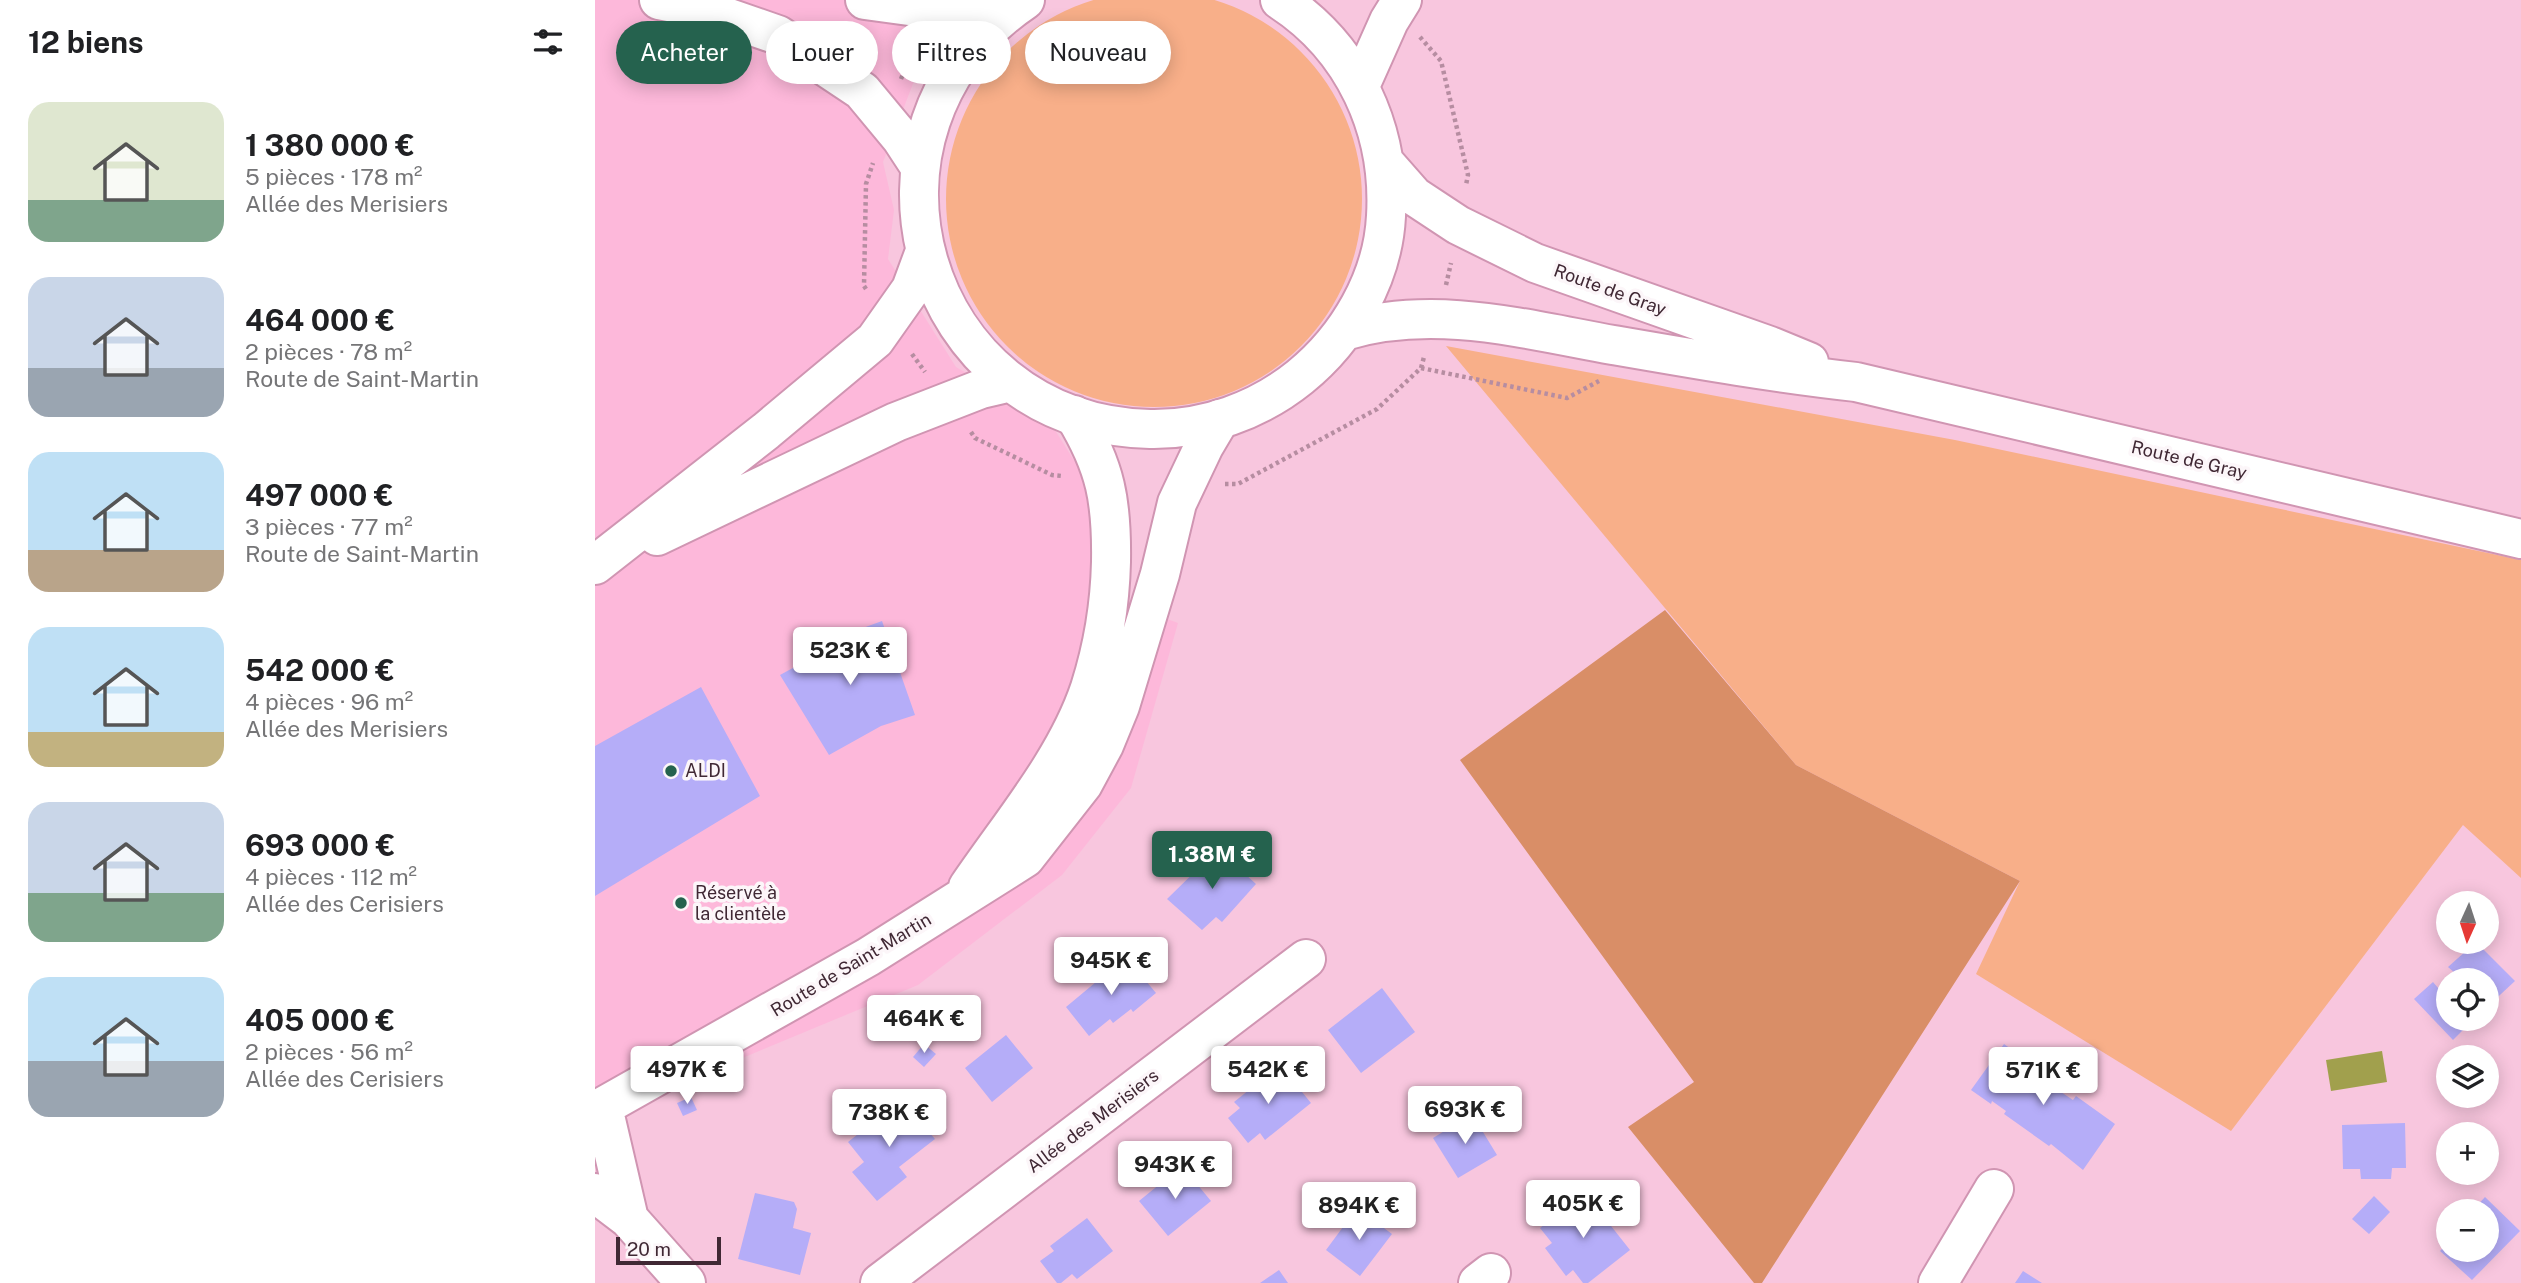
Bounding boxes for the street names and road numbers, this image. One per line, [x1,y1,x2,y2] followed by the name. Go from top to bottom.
[1551,260,1669,320] street label: Route de Gray
[2129,436,2249,483] street label: Route de Gray
[767,908,935,1021] street label: Route de Saint-Martin
[1023,1064,1163,1177] street label: Allée des Merisiers

